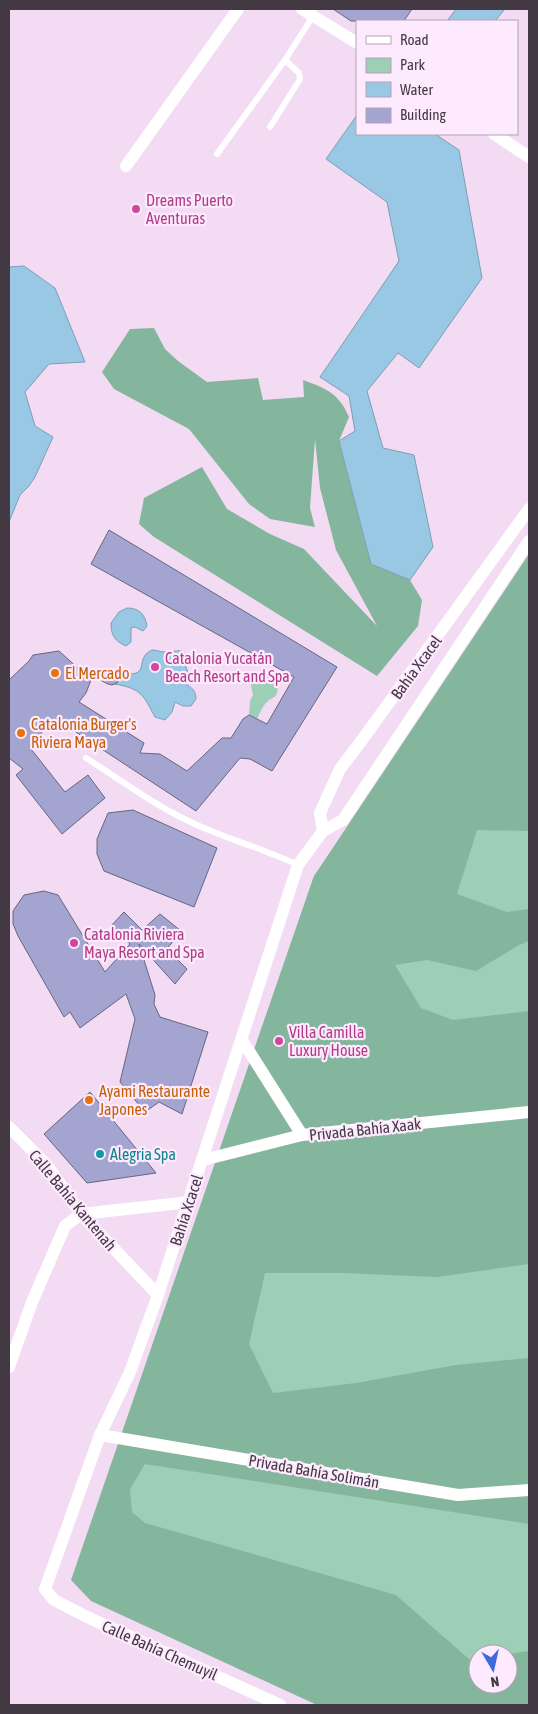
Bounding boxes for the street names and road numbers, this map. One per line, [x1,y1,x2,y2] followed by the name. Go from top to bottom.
[387,631,445,702] street label: Bahía Xcacel
[308,1114,422,1144] street label: Privada Bahía Xaak
[26,1146,120,1254] street label: Calle Bahía Kantenah
[166,1171,206,1248] street label: Bahía Xcacel
[247,1451,381,1491] street label: Privada Bahía Solimán
[99,1616,221,1685] street label: Calle Bahía Chemuyil

